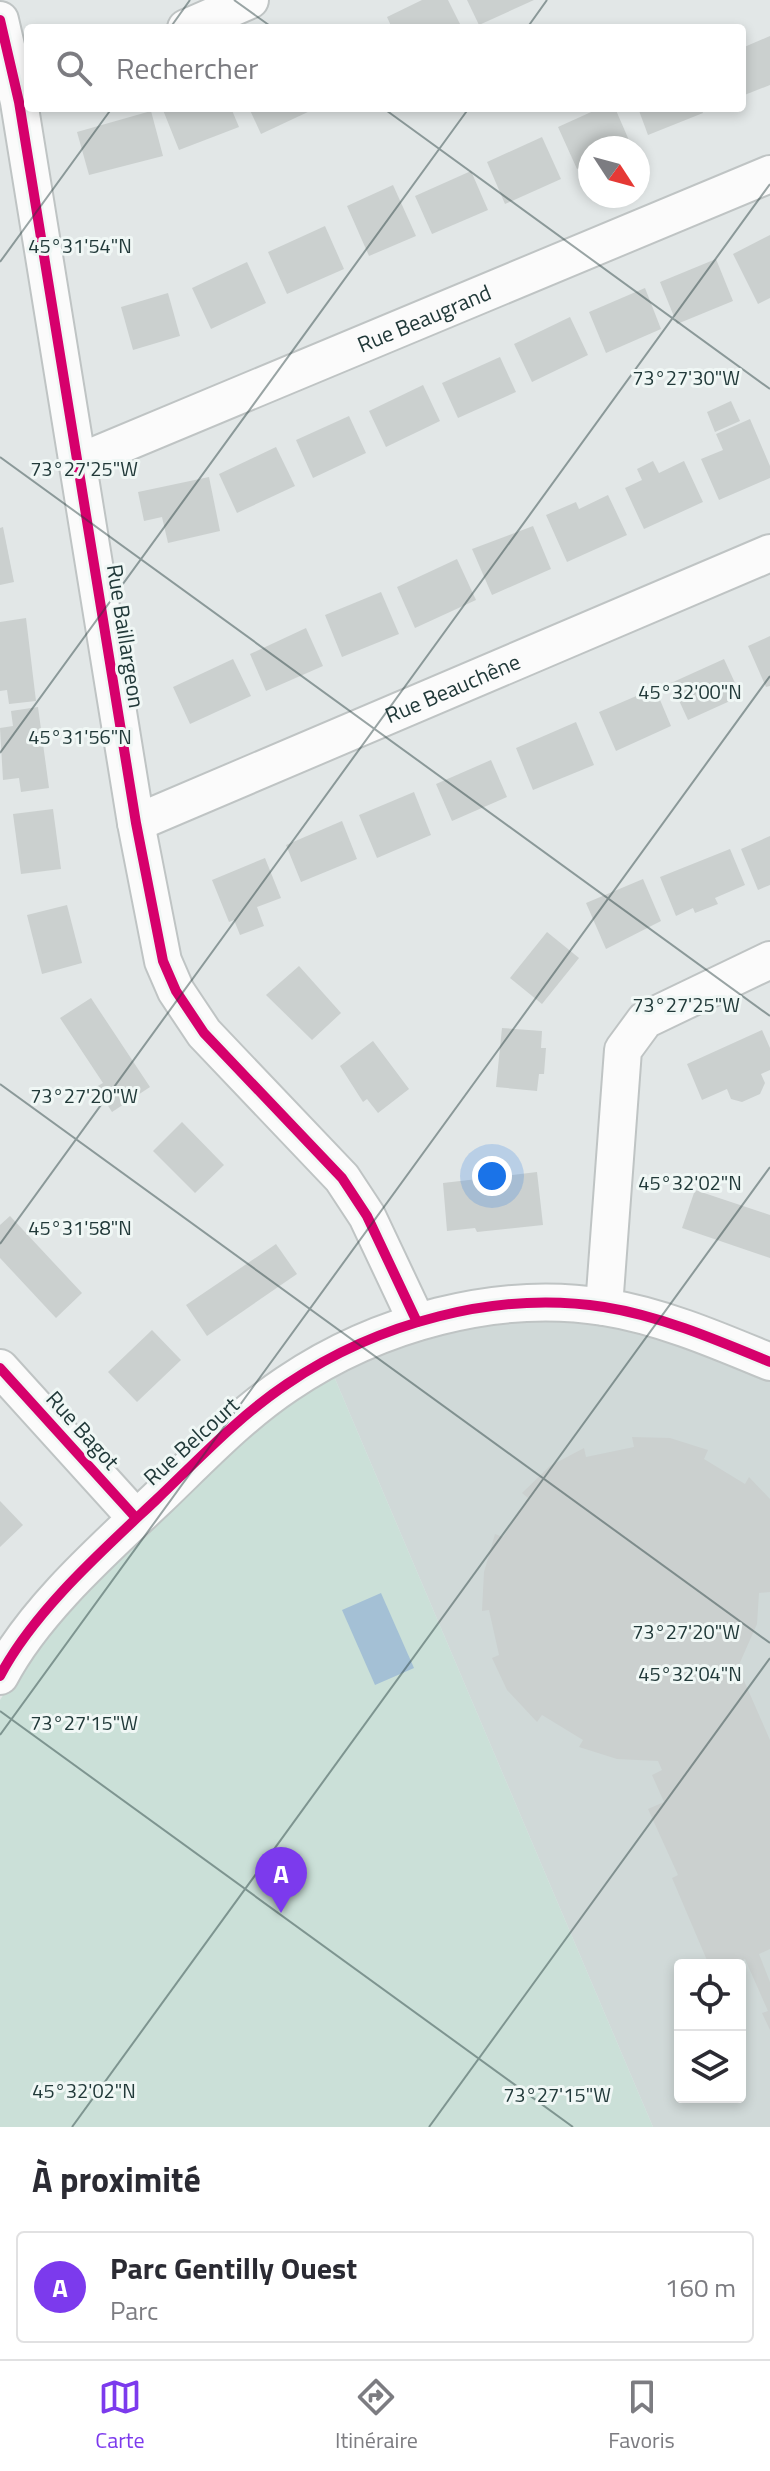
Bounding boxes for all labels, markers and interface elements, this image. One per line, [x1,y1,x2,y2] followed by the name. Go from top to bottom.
[24,24,746,112] search box
[116,45,259,91] text: Rechercher
[52,46,96,90] icon: search
[578,136,650,208] north arrow
[28,230,132,261] text: 45°31'54"N
[352,275,496,361] street label: Rue Beaugrand
[632,362,740,393] text: 73°27'30"W
[30,453,138,484] text: 73°27'25"W
[98,562,154,710] street label: Rue Baillargeon
[380,644,525,732] street label: Rue Beauchêne
[638,676,742,707] text: 45°32'00"N
[28,721,132,752] text: 45°31'56"N
[632,989,740,1020] text: 73°27'25"W
[30,1080,138,1111] text: 73°27'20"W
[472,1156,512,1196] your location
[638,1167,742,1198] text: 45°32'02"N
[28,1212,132,1243] text: 45°31'58"N
[38,1383,128,1477] street label: Rue Bagot
[135,1388,247,1493] street label: Rue Belcourt
[632,1616,740,1647] text: 73°27'20"W
[638,1658,742,1689] text: 45°32'04"N
[30,1707,138,1738] text: 73°27'15"W
[255,1847,307,1913] pin: A
[674,1959,746,2103] map controls
[674,1959,746,2031] button: locate
[674,2031,746,2103] button: layers
[32,2075,136,2106] text: 45°32'02"N
[503,2079,611,2110] text: 73°27'15"W
[32,2153,201,2205] text: À proximité
[110,2245,357,2291] text: Parc Gentilly Ouest
[52,2268,68,2307] text: A
[665,2268,736,2307] text: 160 m
[110,2291,158,2330] text: Parc
[95,2375,145,2457] tab: Carte
[335,2375,418,2457] tab: Itinéraire
[608,2375,675,2457] tab: Favoris

